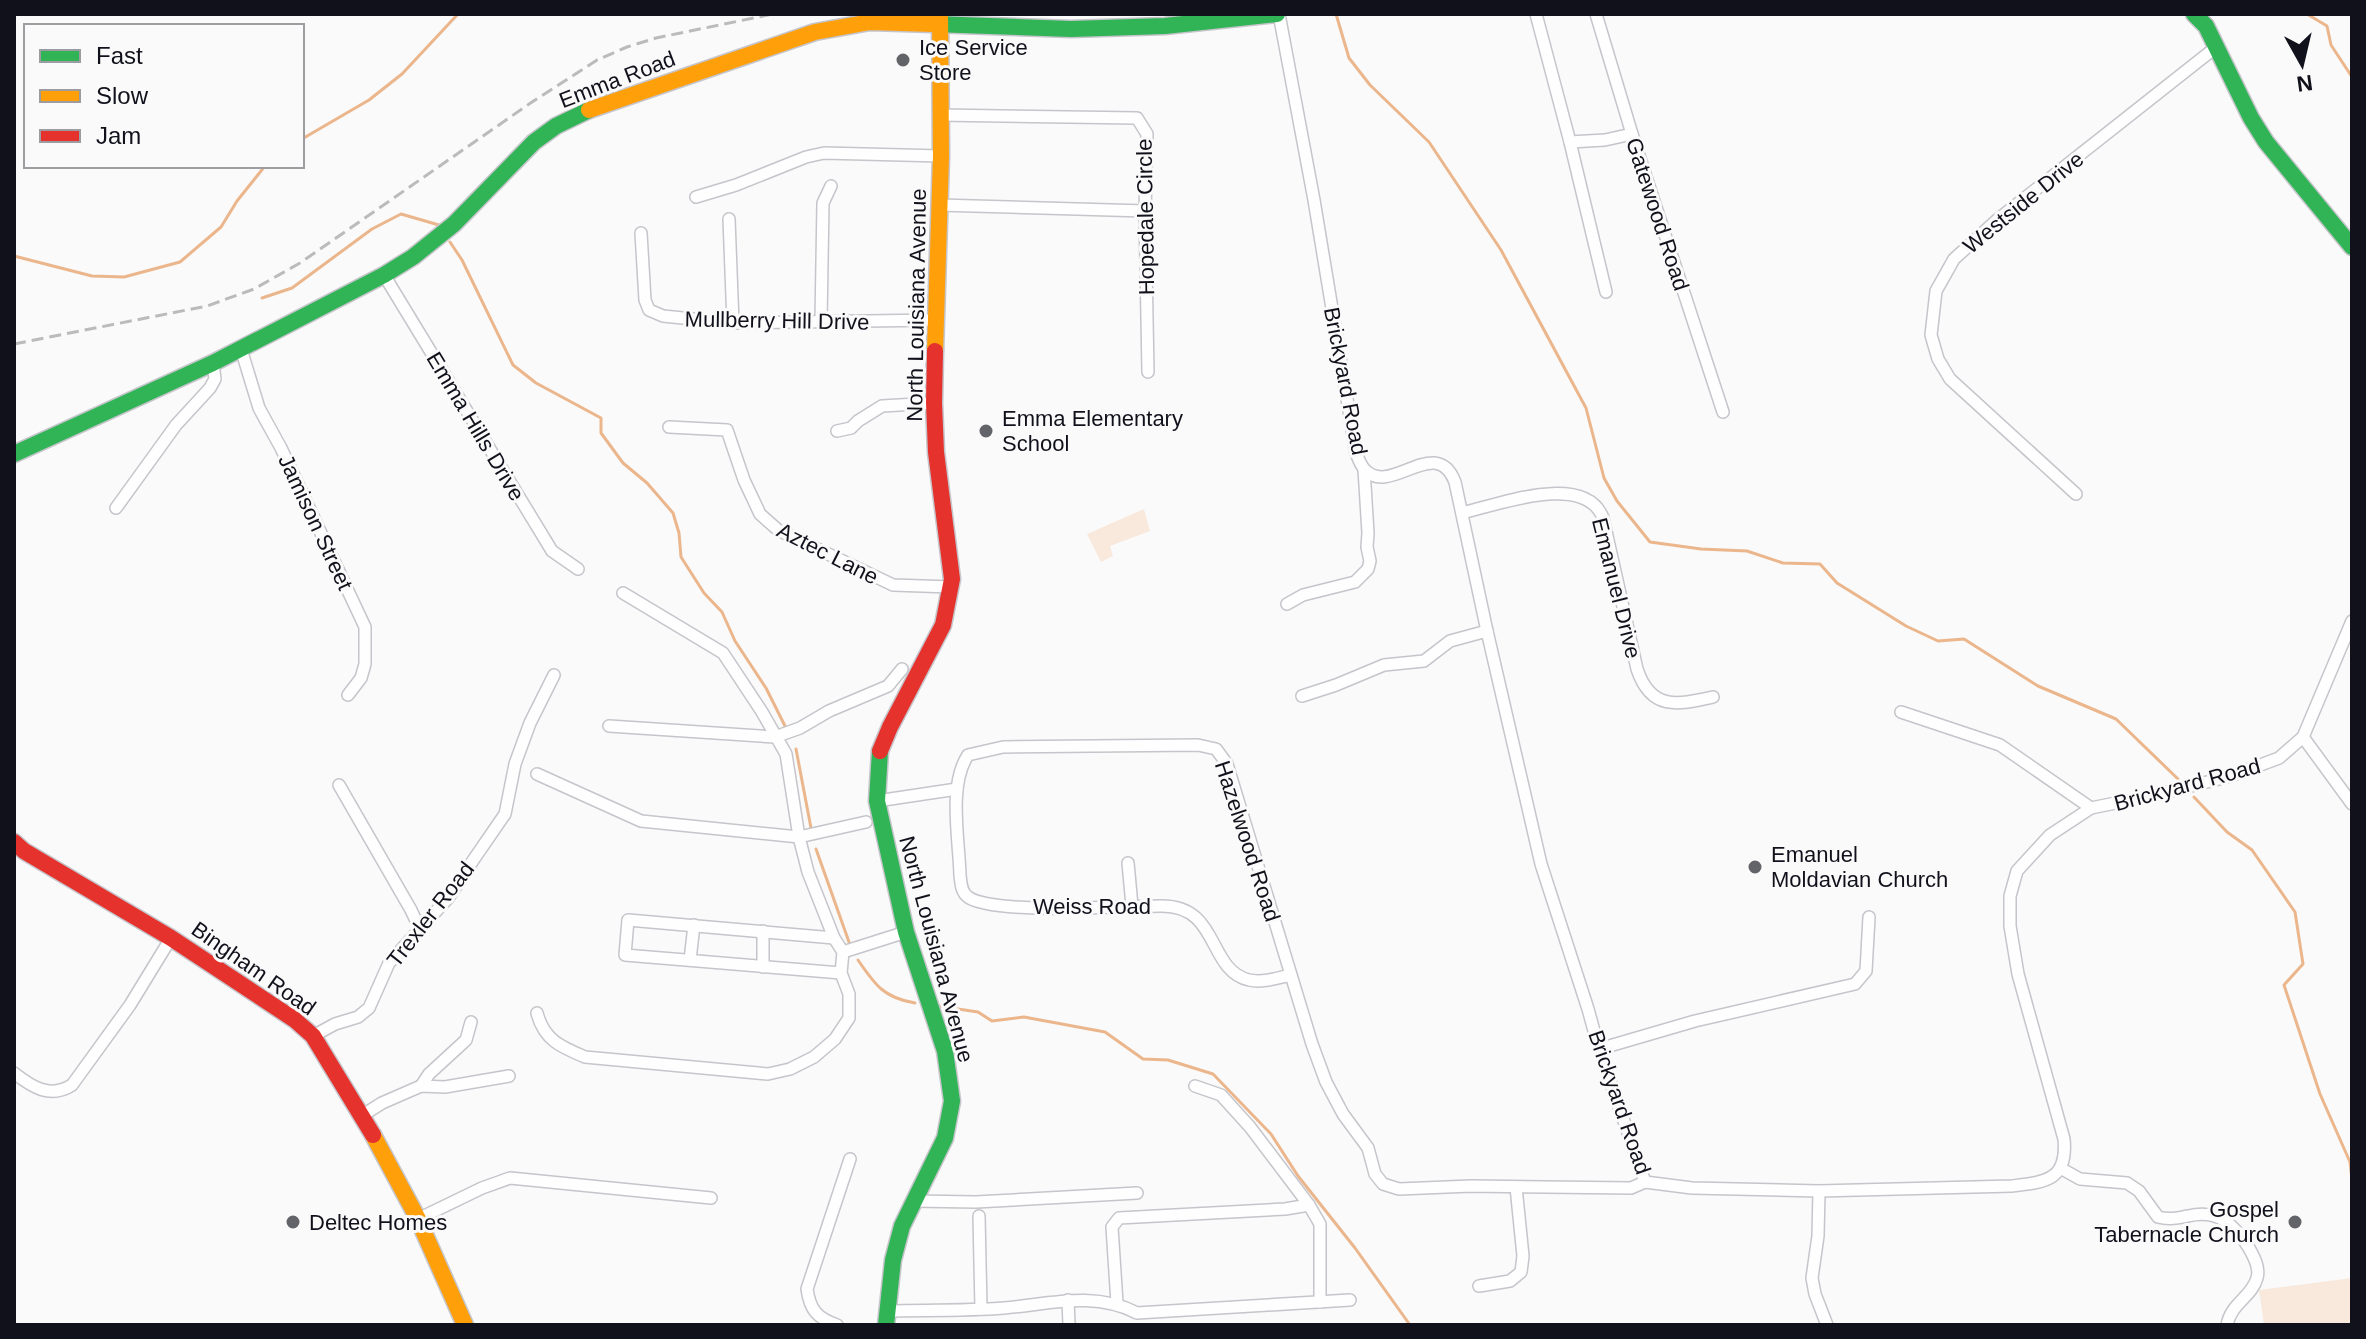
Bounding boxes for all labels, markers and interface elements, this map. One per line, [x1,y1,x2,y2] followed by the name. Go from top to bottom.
[24,24,304,168] legend
[2262,24,2342,104] north arrow
[919,35,1028,85] place label: Ice Service Store
[96,42,143,69] text: Fast
[556,46,679,113] street label: Emma Road
[894,51,912,69] marker: Ice Service Store
[2295,70,2314,97] text: N
[96,82,149,109] text: Slow
[96,122,141,149] text: Jam
[1621,135,1694,294] street label: Gatewood Road
[1132,139,1159,295] street label: Hopedale Circle
[1958,146,2089,259] street label: Westside Drive
[902,188,931,422] street label: North Louisiana Avenue
[1319,305,1372,457] street label: Brickyard Road
[684,306,869,335] street label: Mullberry Hill Drive
[421,348,530,505] street label: Emma Hills Drive
[1002,406,1183,456] place label: Emma Elementary School
[977,422,995,440] marker: Emma Elementary School
[273,450,358,594] street label: Jamison Street
[1587,515,1646,661] street label: Emanuel Drive
[773,517,882,590] street label: Aztec Lane
[2111,753,2263,816] street label: Brickyard Road
[1210,758,1285,925] street label: Hazelwood Road
[894,833,979,1065] street label: North Louisiana Avenue
[1771,842,1948,892] place label: Emanuel Moldavian Church
[382,857,479,972] street label: Trexler Road
[1746,858,1764,876] marker: Emanuel Moldavian Church
[1033,894,1151,919] street label: Weiss Road
[187,916,320,1020] street label: Bingham Road
[1583,1027,1656,1177] street label: Brickyard Road
[2094,1197,2279,1247] place label: Gospel Tabernacle Church
[309,1210,447,1235] place label: Deltec Homes
[284,1213,302,1231] marker: Deltec Homes
[2286,1213,2304,1231] marker: Gospel Tabernacle Church

